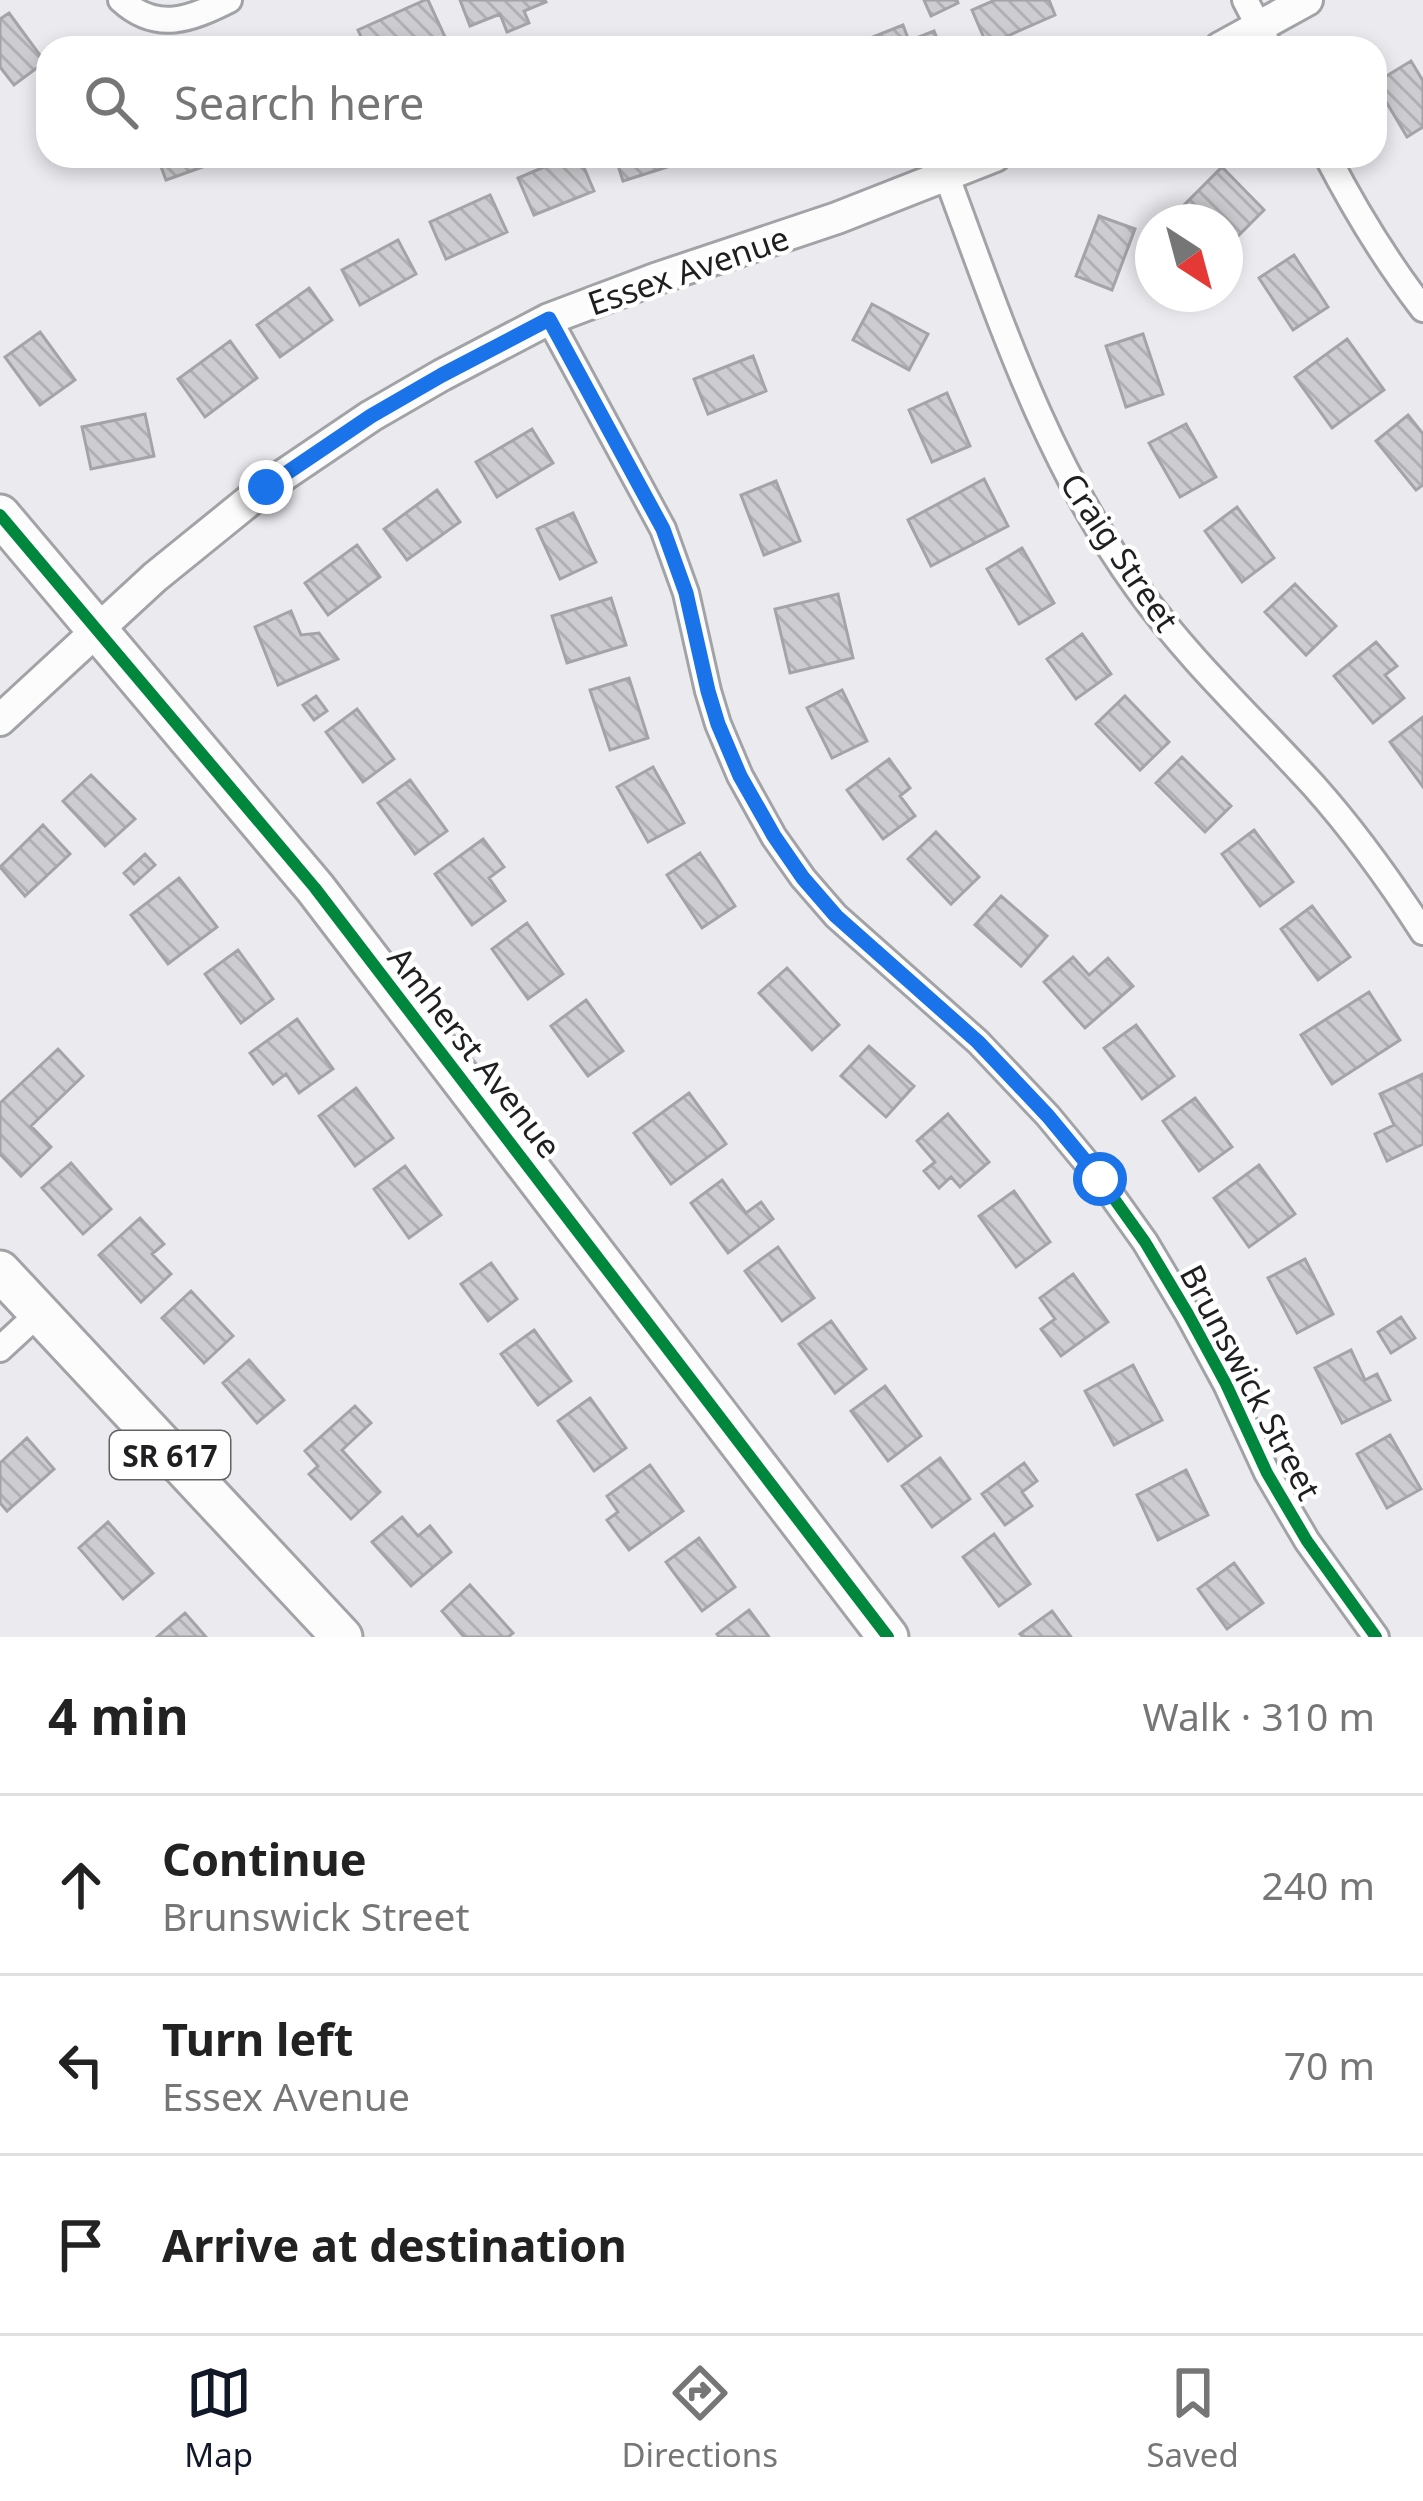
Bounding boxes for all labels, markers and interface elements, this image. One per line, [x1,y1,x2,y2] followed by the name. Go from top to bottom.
[36,36,1387,168] search box
[78,69,144,135] icon: search
[174,72,424,133] text: Search here
[1135,204,1243,312] north arrow
[581,215,795,325] street label: Essex Avenue
[239,460,293,514] route end
[1050,464,1190,640] street label: Craig Street
[378,937,572,1167] street label: Amherst Avenue
[1073,1152,1127,1206] route start
[1170,1257,1332,1508] street label: Brunswick Street
[110,1431,230,1479] road number: SR 617
[48,1680,189,1750] text: 4 min
[1142,1689,1375,1742] text: Walk · 310 m
[162,1828,367,1889] text: Continue
[48,1852,114,1918] icon: ahead
[1261,1858,1375,1911] text: 240 m
[162,1889,470,1942] text: Brunswick Street
[162,2008,353,2069] text: Turn left
[48,2032,114,2098] icon: left
[1284,2038,1375,2091] text: 70 m
[162,2069,410,2122] text: Essex Avenue
[48,2212,114,2278] icon: arrive
[162,2214,627,2275] text: Arrive at destination
[184,2360,253,2477] tab: Map
[621,2360,778,2477] tab: Directions
[1146,2360,1239,2477] tab: Saved

